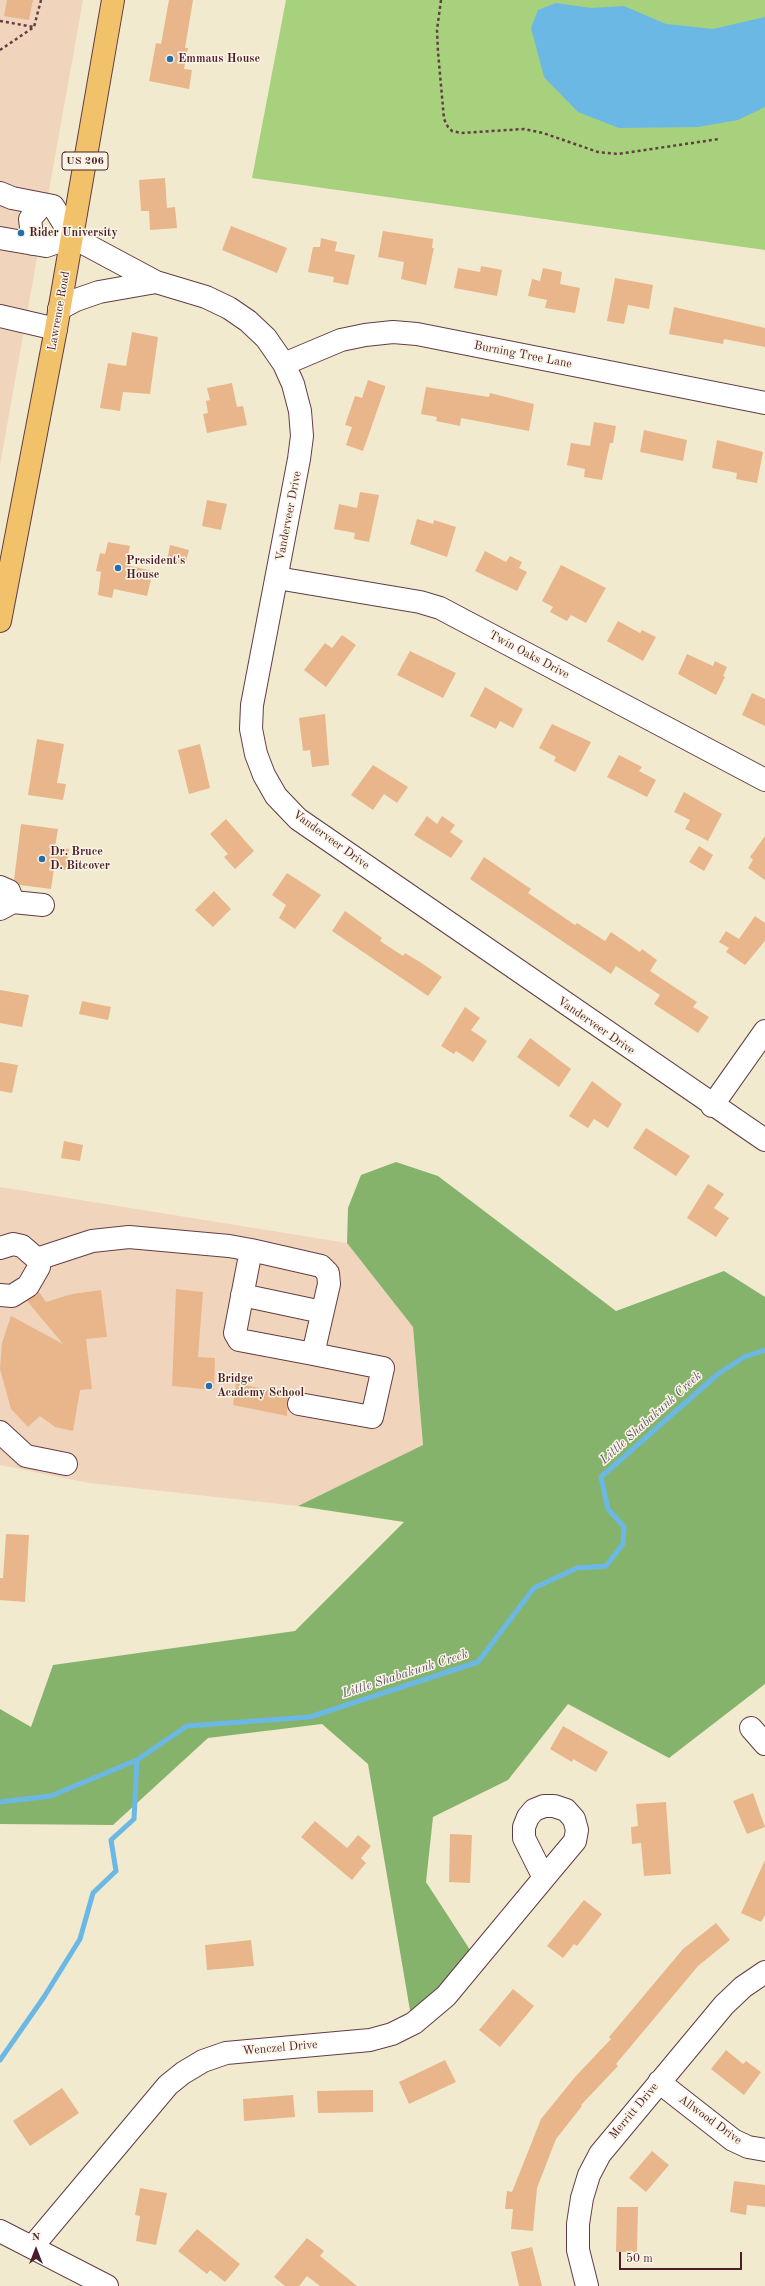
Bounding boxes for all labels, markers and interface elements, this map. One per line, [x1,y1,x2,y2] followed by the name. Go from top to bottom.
[178,52,260,66] place label: Emmaus House
[165,54,175,64] marker: Emmaus House
[62,152,108,170] road number: US 206
[29,226,118,240] place label: Rider University
[16,228,26,238] marker: Rider University
[45,270,73,352] street label: Lawrence Road
[473,338,573,372] street label: Burning Tree Lane
[273,470,305,562] street label: Vanderveer Drive
[126,554,185,582] place label: President's House
[113,563,123,573] marker: President's House
[486,628,572,682] street label: Twin Oaks Drive
[290,807,372,873] street label: Vanderveer Drive
[50,845,110,873] place label: Dr. Bruce D. Bitcover
[37,854,47,864] marker: Dr. Bruce D. Bitcover
[554,994,638,1058] street label: Vanderveer Drive
[597,1368,705,1468] water label: Little Shabakunk Creek
[217,1372,304,1400] place label: Bridge Academy School
[204,1381,214,1391] marker: Bridge Academy School
[340,1646,470,1702] water label: Little Shabakunk Creek
[242,2038,318,2058] street label: Wenczel Drive
[606,2080,662,2142] street label: Merritt Drive
[676,2092,744,2148] street label: Allwood Drive
[16,2230,56,2270] north arrow
[32,2232,40,2243] text: N
[621,2244,744,2270] scale bar
[626,2253,653,2265] text: 50 m

